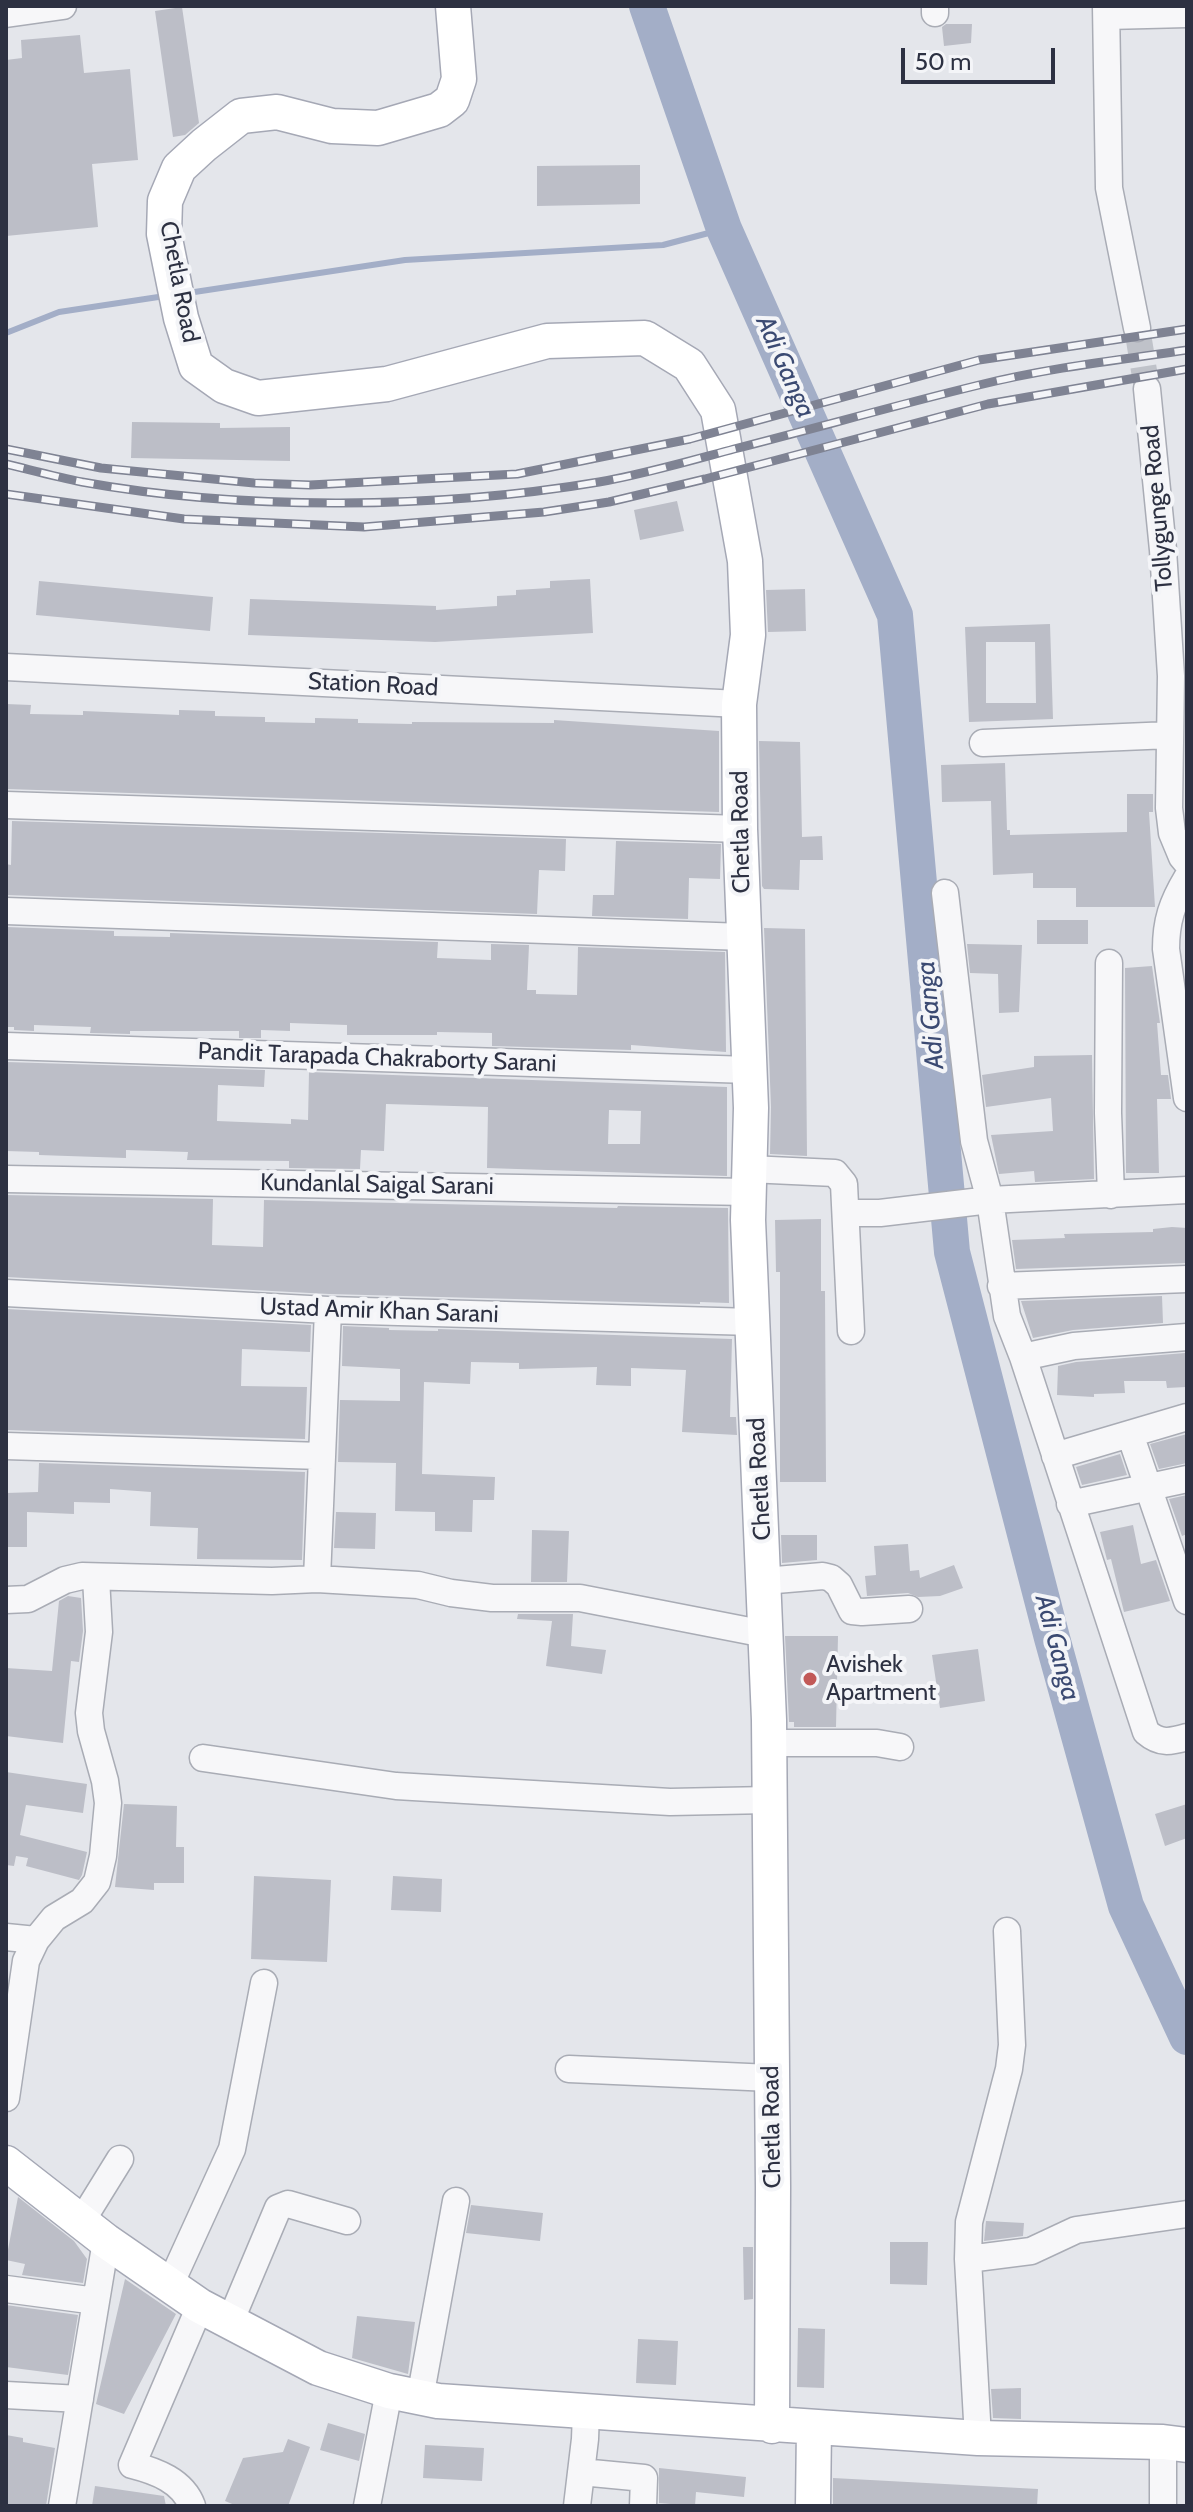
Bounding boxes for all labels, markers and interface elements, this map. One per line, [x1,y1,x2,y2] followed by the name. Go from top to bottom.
[905,32,1059,82] scale bar
[915,47,971,76] text: 50 m
[153,219,205,345] street label: Chetla Road
[749,311,821,423] water label: Adi Ganga
[1136,424,1180,592] street label: Tollygunge Road
[307,667,439,703] street label: Station Road
[726,770,756,894] street label: Chetla Road
[911,960,951,1070] water label: Adi Ganga
[197,1037,557,1079] street label: Pandit Tarapada Chakraborty Sarani
[260,1169,494,1201] street label: Kundanlal Saigal Sarani
[259,1292,499,1330] street label: Ustad Amir Khan Sarani
[742,1417,778,1541] street label: Chetla Road
[1028,1592,1086,1704] water label: Adi Ganga
[826,1651,936,1707] place label: Avishek Apartment
[801,1670,819,1688] marker: Avishek Apartment
[757,2065,787,2189] street label: Chetla Road

